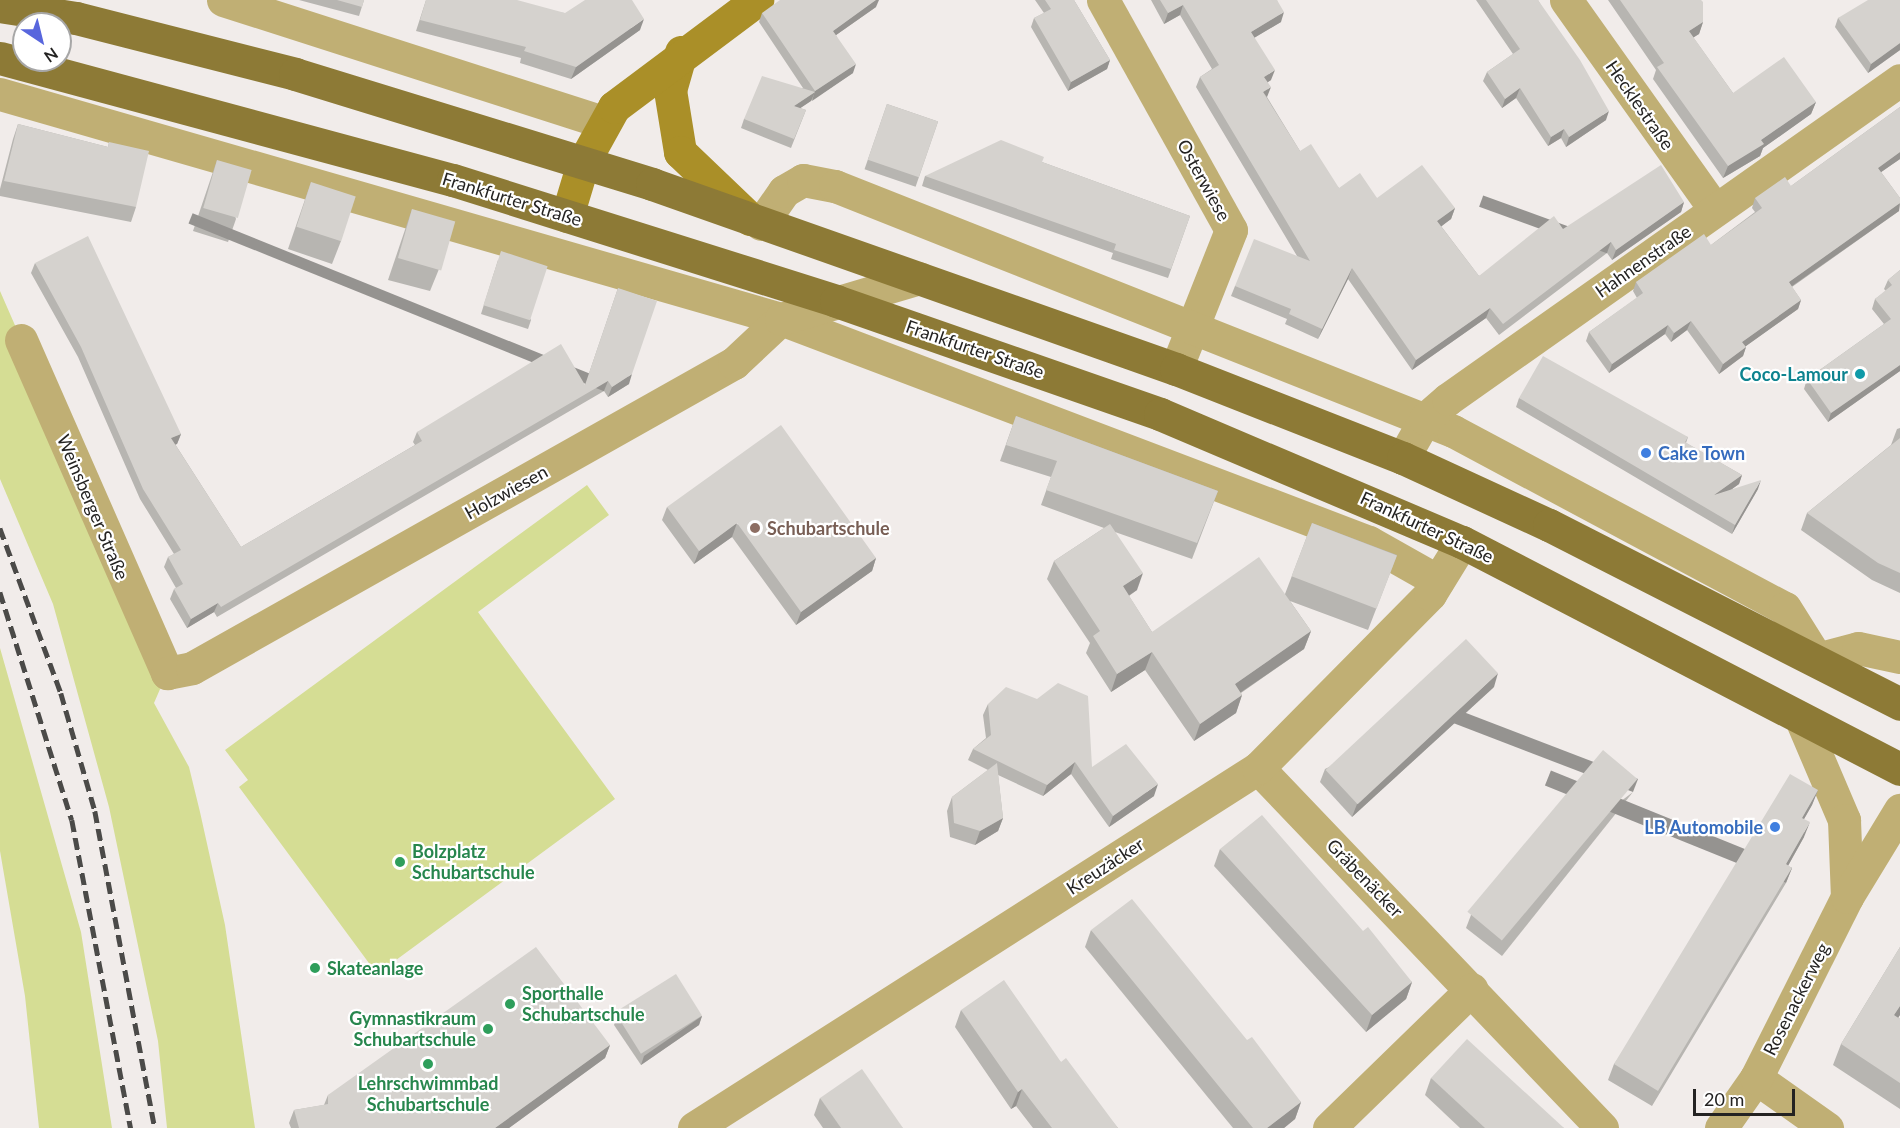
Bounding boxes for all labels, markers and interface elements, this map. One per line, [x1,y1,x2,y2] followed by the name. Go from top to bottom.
[12,12,72,72] north arrow
[41,44,62,67] text: N
[1601,56,1679,154] street label: Hecklestraße
[1173,136,1235,224] street label: Osterwiese
[439,167,585,231] street label: Frankfurter Straße
[1591,220,1695,302] street label: Hahnenstraße
[903,315,1047,383] street label: Frankfurter Straße
[1740,363,1848,385] place label: Coco-Lamour
[1853,367,1867,381] marker: Coco-Lamour
[53,431,133,583] street label: Weinsberger Straße
[1658,442,1746,464] place label: Cake Town
[1639,446,1653,460] marker: Cake Town
[461,460,551,524] street label: Holzwiesen
[1357,487,1497,567] street label: Frankfurter Straße
[767,517,890,539] place label: Schubartschule
[748,521,762,535] marker: Schubartschule
[1644,816,1763,838] place label: LB Automobile
[1768,820,1782,834] marker: LB Automobile
[1062,833,1148,899] street label: Kreuzäcker
[1322,834,1408,922] street label: Gräbenäcker
[412,841,535,884] place label: Bolzplatz Schubartschule
[393,855,407,869] marker: Bolzplatz Schubartschule
[1758,939,1834,1059] street label: Rosenackerweg
[327,957,423,979] place label: Skateanlage
[308,961,322,975] marker: Skateanlage
[522,983,645,1026] place label: Sporthalle Schubartschule
[503,997,517,1011] marker: Sporthalle Schubartschule
[349,1008,476,1050] place label: Gymnastikraum Schubartschule
[481,1022,495,1036] marker: Gymnastikraum Schubartschule
[421,1057,435,1071] marker: Lehrschwimmbad Schubartschule
[358,1073,498,1116] place label: Lehrschwimmbad Schubartschule
[1696,1077,1798,1115] scale bar
[1704,1088,1744,1110] text: 20 m

